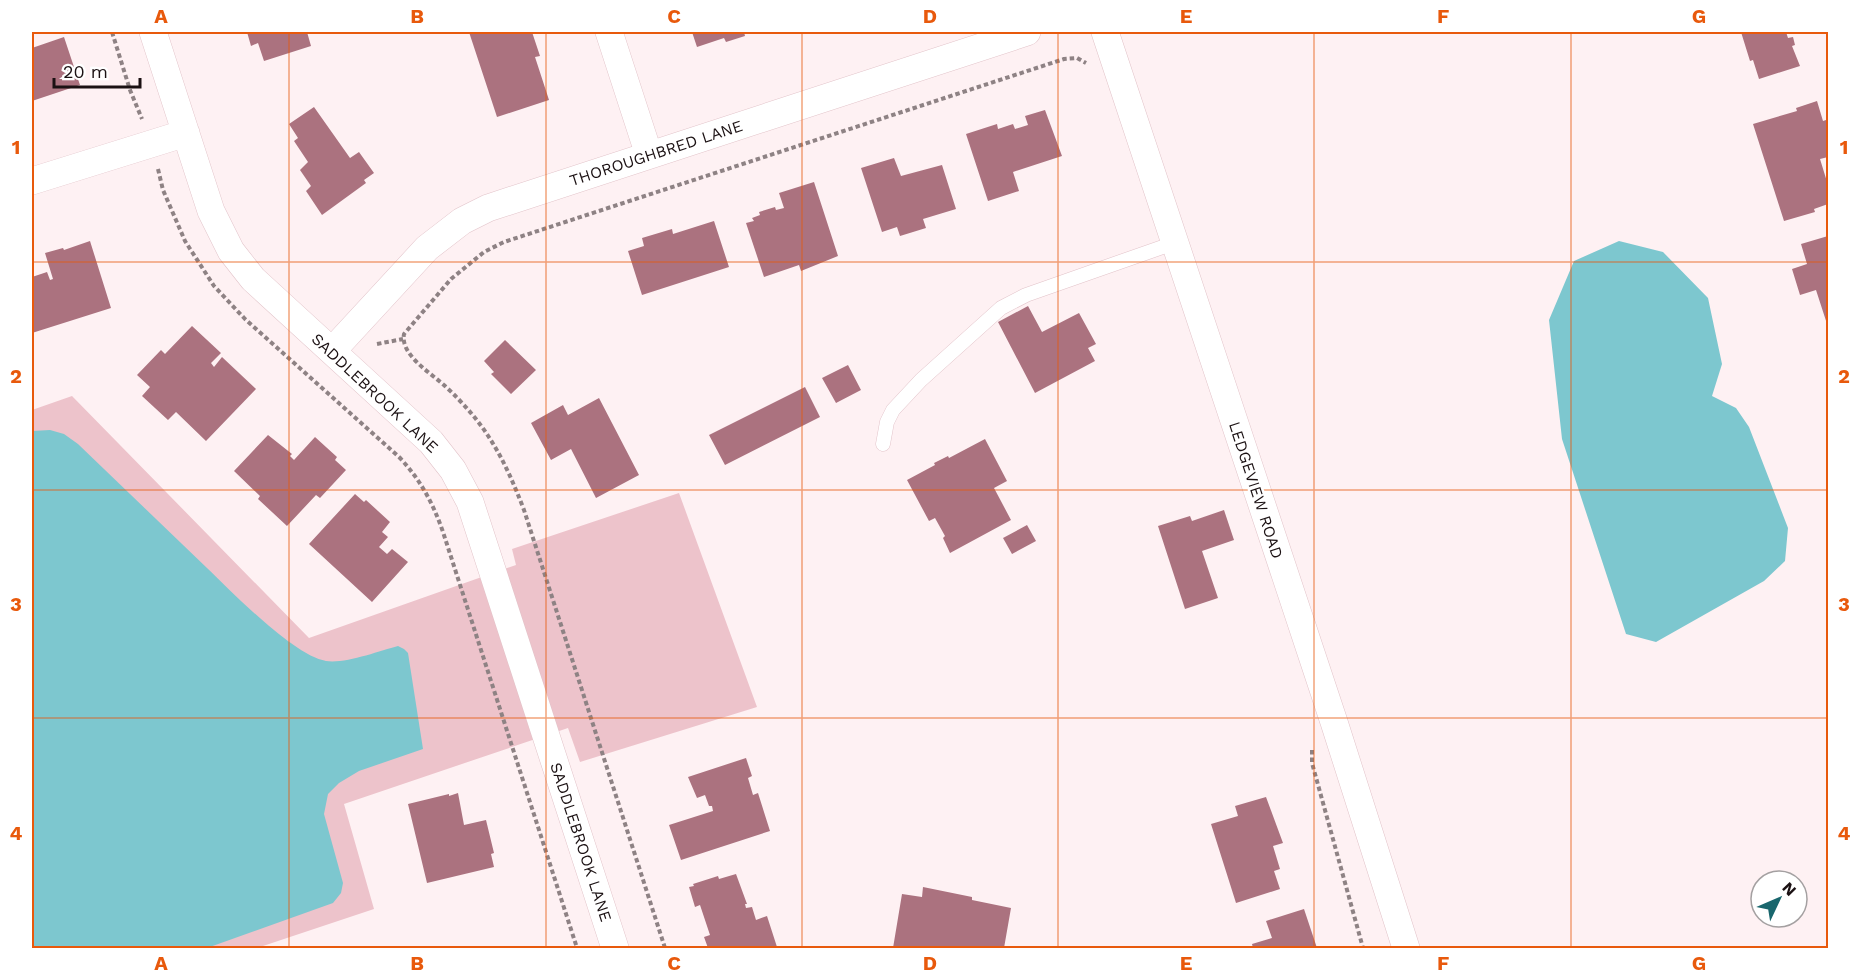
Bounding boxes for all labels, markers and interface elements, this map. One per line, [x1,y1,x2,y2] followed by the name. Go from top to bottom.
[154,4,168,28] text: A
[410,4,424,28] text: B
[667,4,681,28] text: C
[923,4,937,28] text: D
[1180,4,1192,28] text: E
[1437,4,1449,28] text: F
[1692,4,1706,28] text: G
[54,51,140,89] scale bar
[63,61,108,82] text: 20 m
[567,116,745,190] street label: THOROUGHBRED LANE
[12,135,20,159] text: 1
[1840,135,1848,159] text: 1
[308,329,442,457] street label: SADDLEBROOK LANE
[10,364,22,388] text: 2
[1838,364,1850,388] text: 2
[1225,419,1287,561] street label: LEDGEVIEW ROAD
[10,592,22,616] text: 3
[1838,592,1850,616] text: 3
[546,760,616,924] street label: SADDLEBROOK LANE
[10,821,23,845] text: 4
[1838,821,1851,845] text: 4
[1749,869,1809,929] north arrow
[1778,878,1800,900] text: N
[154,951,168,975] text: A
[410,951,424,975] text: B
[667,951,681,975] text: C
[923,951,937,975] text: D
[1180,951,1192,975] text: E
[1437,951,1449,975] text: F
[1692,951,1706,975] text: G

